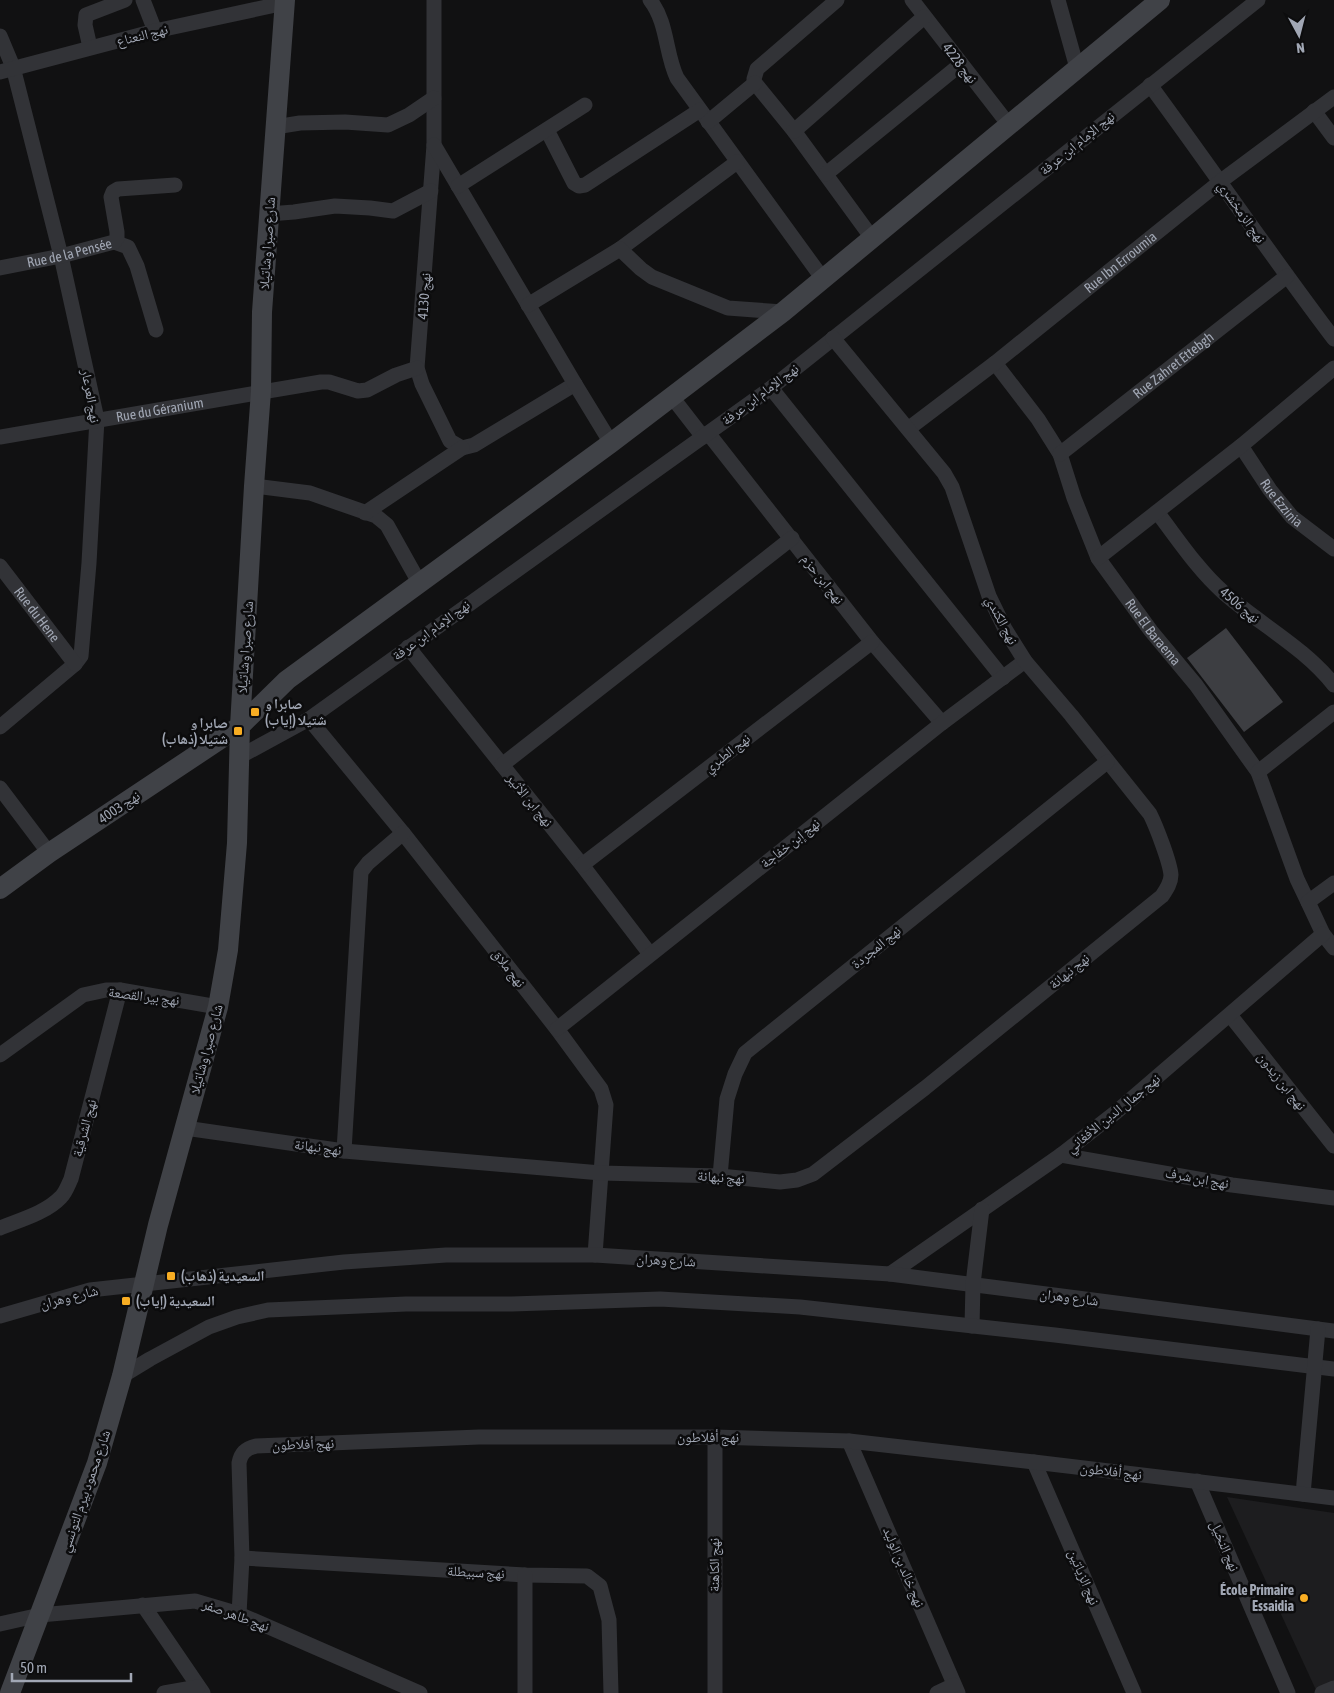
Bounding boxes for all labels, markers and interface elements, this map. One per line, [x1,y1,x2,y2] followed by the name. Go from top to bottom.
[1274,10,1324,60] north arrow
[114,21,170,51] street label: نهج النعناع
[1296,39,1306,56] text: N
[938,40,981,88] street label: نهج 4228
[1036,108,1119,180] street label: نهج الإمام ابن عرفة
[1212,178,1269,248] street label: نهج الزمخشري
[256,196,280,290] street label: شارع صبرا وشاتيلا
[1081,228,1160,296] street label: Rue Ibn Erroumia
[26,235,113,271] street label: Rue de la Pensée
[414,272,436,320] street label: نهج 4130
[1130,329,1217,402] street label: Rue Zahret Ettebgh
[718,360,803,430] street label: نهج الإمام ابن عرفة
[76,367,104,425] street label: نهج العرعار
[115,394,205,425] street label: Rue du Géranium
[1257,476,1306,530] street label: Rue Ezzinia
[797,551,848,609] street label: نهج ابن حزم
[11,584,63,645] street label: Rue du Hene
[1216,584,1263,628] street label: نهج 4506
[979,593,1021,649] street label: نهج الكندي
[389,596,474,665] street label: نهج الإمام ابن عرفة
[1122,596,1184,668] street label: Rue El Baraema
[234,600,258,694] street label: شارع صبرا وشاتيلا
[265,696,327,729] place label: صابرا و شتيلا (إياب)
[249,706,261,718] marker: صابرا و شتيلا (إياب)
[162,715,228,748] place label: صابرا و شتيلا (ذهاب)
[232,725,244,737] marker: صابرا و شتيلا (ذهاب)
[701,730,755,779] street label: نهج الطبري
[502,769,556,831] street label: نهج ابن الأثير
[95,787,144,828] street label: نهج 4003
[757,815,824,873] street label: نهج إبن خفاجة
[848,922,905,973] street label: نهج المجردة
[487,946,529,992] street label: نهج ملاق
[1046,950,1094,994] street label: نهج نبهانة
[107,984,181,1010] street label: نهج بير القصعة
[186,1002,228,1096] street label: شارع صبرا وشاتيلا
[1253,1049,1310,1115] street label: نهج ابن زيدون
[1063,1070,1165,1158] street label: نهج جمال الدين الأفغاني
[69,1097,101,1159] street label: نهج الشرقية
[293,1136,343,1160] street label: نهج نبهانة
[1164,1165,1230,1193] street label: نهج ابن شرف
[697,1167,745,1189] street label: نهج نبهانة
[636,1250,696,1272] street label: شارع وهران
[181,1268,264,1285] place label: السعيدية (ذهاب)
[165,1270,177,1282] marker: السعيدية (ذهاب)
[38,1282,100,1314] street label: شارع وهران
[1038,1285,1099,1311] street label: شارع وهران
[136,1293,215,1310] place label: السعيدية (إياب)
[120,1295,132,1307] marker: السعيدية (إياب)
[57,1428,117,1555] street label: شارع محمود بيرم التونسي
[677,1429,739,1447] street label: نهج أفلاطون
[272,1435,335,1455] street label: نهج أفلاطون
[1079,1459,1143,1485] street label: نهج أفلاطون
[1205,1518,1243,1575] street label: نهج النخيل
[878,1524,928,1611] street label: نهج خالد بن الوليد
[706,1538,724,1592] street label: نهج الكاهنة
[1063,1547,1103,1608] street label: نهج الزياتين
[447,1563,505,1583] street label: نهج سبيطلة
[1220,1582,1294,1614] place label: École Primaire Essaidia
[1298,1592,1310,1604] marker: École Primaire Essaidia
[199,1595,272,1636] street label: نهج طاهر صفر
[12,1650,131,1682] scale bar
[20,1659,47,1676] text: 50 m

